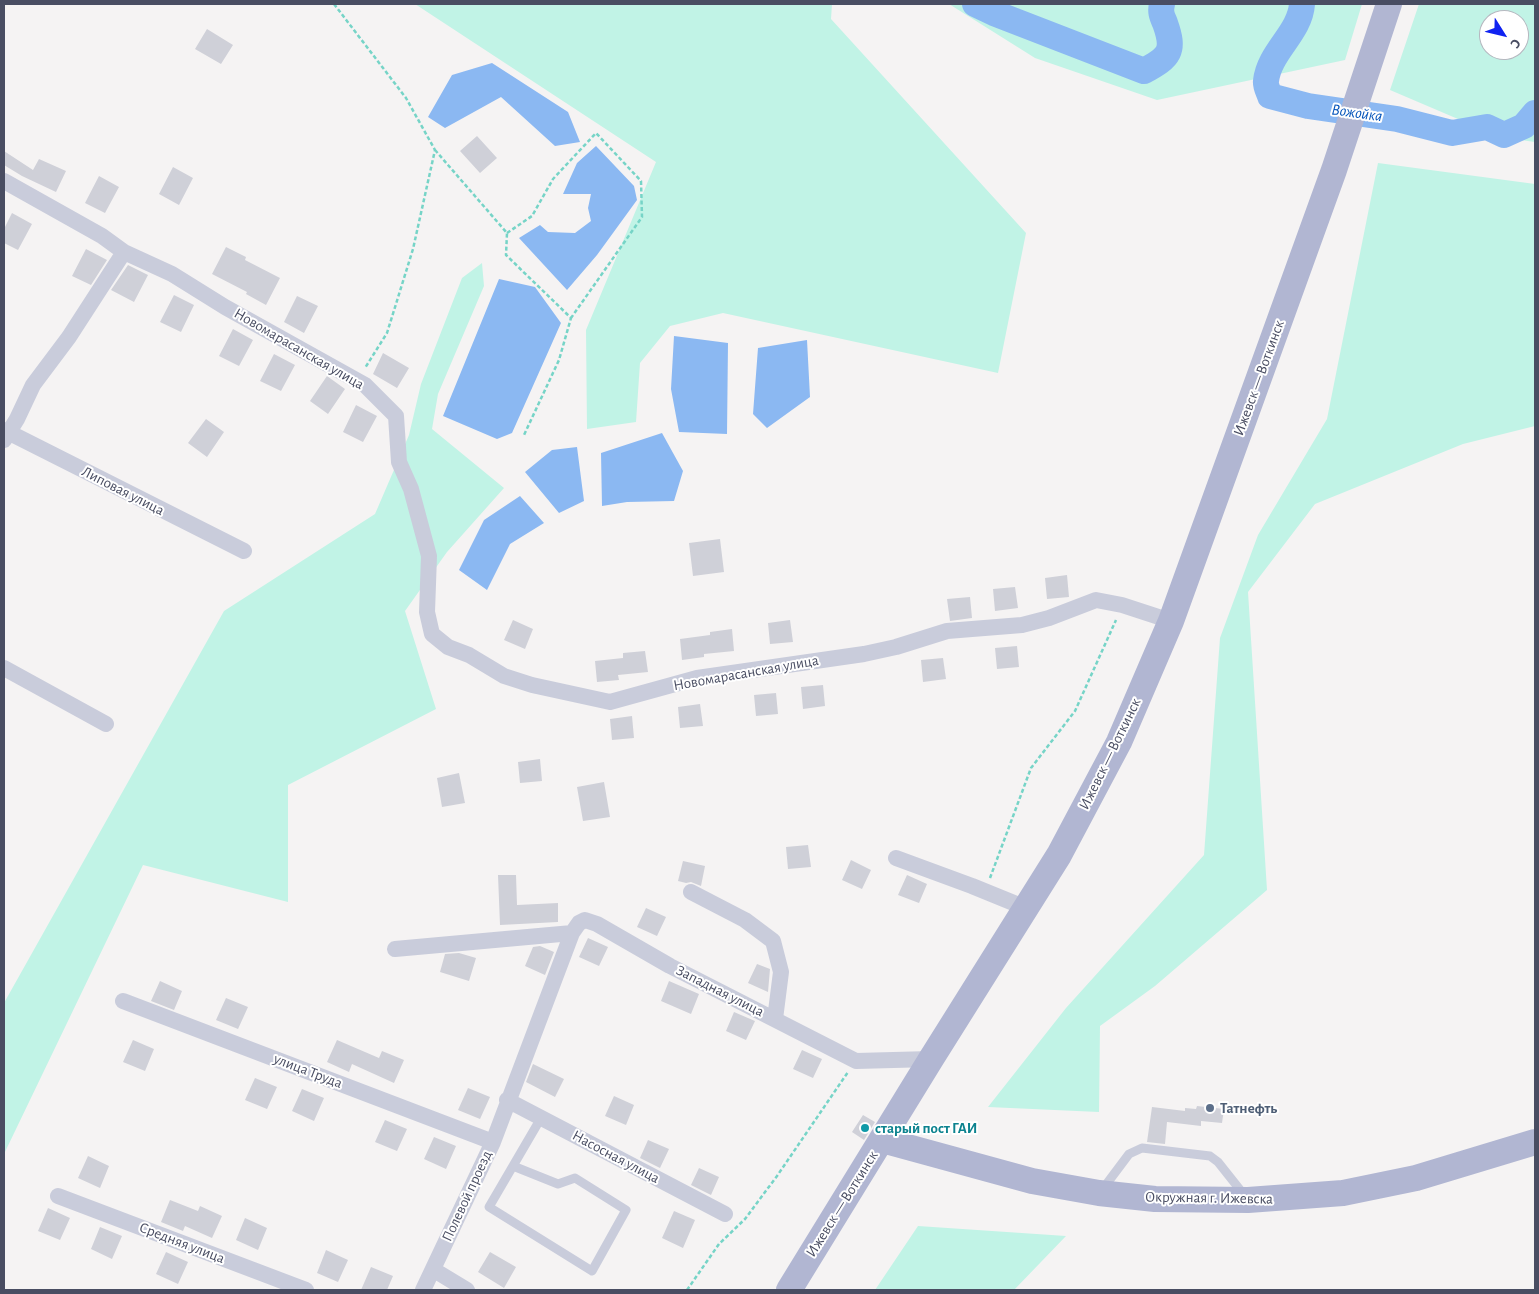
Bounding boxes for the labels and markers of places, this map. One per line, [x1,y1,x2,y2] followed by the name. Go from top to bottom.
[1220,1099,1277,1117] place label: Татнефть
[1204,1102,1216,1114] marker: Татнефть
[875,1119,978,1137] place label: старый пост ГАИ
[859,1122,871,1134] marker: старый пост ГАИ

